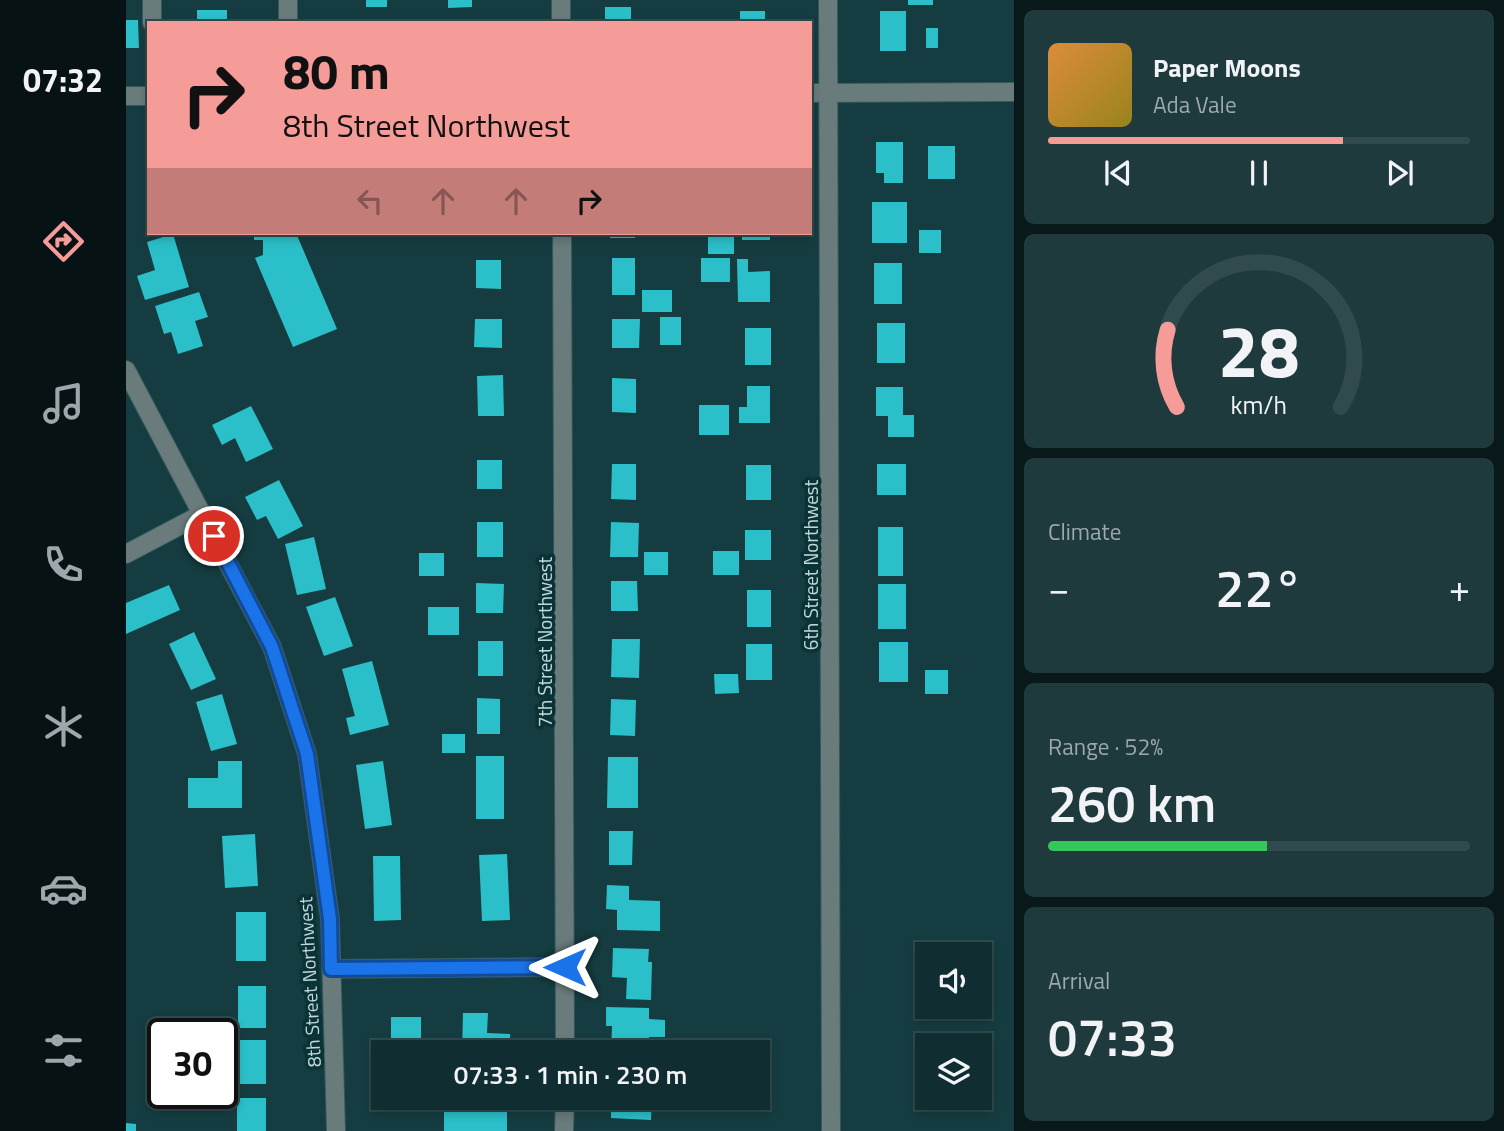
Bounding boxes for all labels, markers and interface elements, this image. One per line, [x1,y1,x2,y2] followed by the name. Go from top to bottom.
[283,33,390,108] text: 80 m
[1153,48,1301,87] text: Paper Moons
[168,49,259,140] icon: right
[23,56,103,104] text: 07:32
[1153,87,1237,122] text: Ada Vale
[283,101,570,149] text: 8th Street Northwest
[1099,154,1137,192] icon: previous
[1240,154,1278,192] icon: pause
[1381,154,1419,192] icon: next
[351,182,389,220] icon: left
[424,182,462,220] icon: ahead
[497,182,535,220] icon: ahead
[570,182,608,220] icon: right
[39,217,88,266] icon: directions
[1218,296,1300,406] text: 28
[39,379,88,428] icon: music
[1231,386,1287,424] text: km/h
[796,479,825,650] street label: 6th Street Northwest
[184,506,244,566] pin
[1048,514,1121,549] text: Climate
[195,517,233,555] icon: arrive
[39,540,88,589] icon: phone
[1215,548,1303,627] text: 22°
[530,556,559,727] street label: 7th Street Northwest
[1048,559,1069,617] text: −
[1449,559,1470,617] text: +
[39,702,88,751] icon: climate
[1048,729,1163,764] text: Range · 52%
[1048,763,1216,842] text: 260 km
[39,864,88,913] icon: car
[290,896,328,1068] street label: 8th Street Northwest
[528,930,602,1004] position arrow
[915,942,992,1110] map controls
[915,942,992,1019] button: sound
[1048,963,1110,998] text: Arrival
[1048,997,1177,1076] text: 07:33
[147,1018,238,1109] speed limit sign: 30
[39,1026,88,1075] icon: filters
[915,1033,992,1110] button: layers
[454,1055,687,1094] text: 07:33 · 1 min · 230 m

